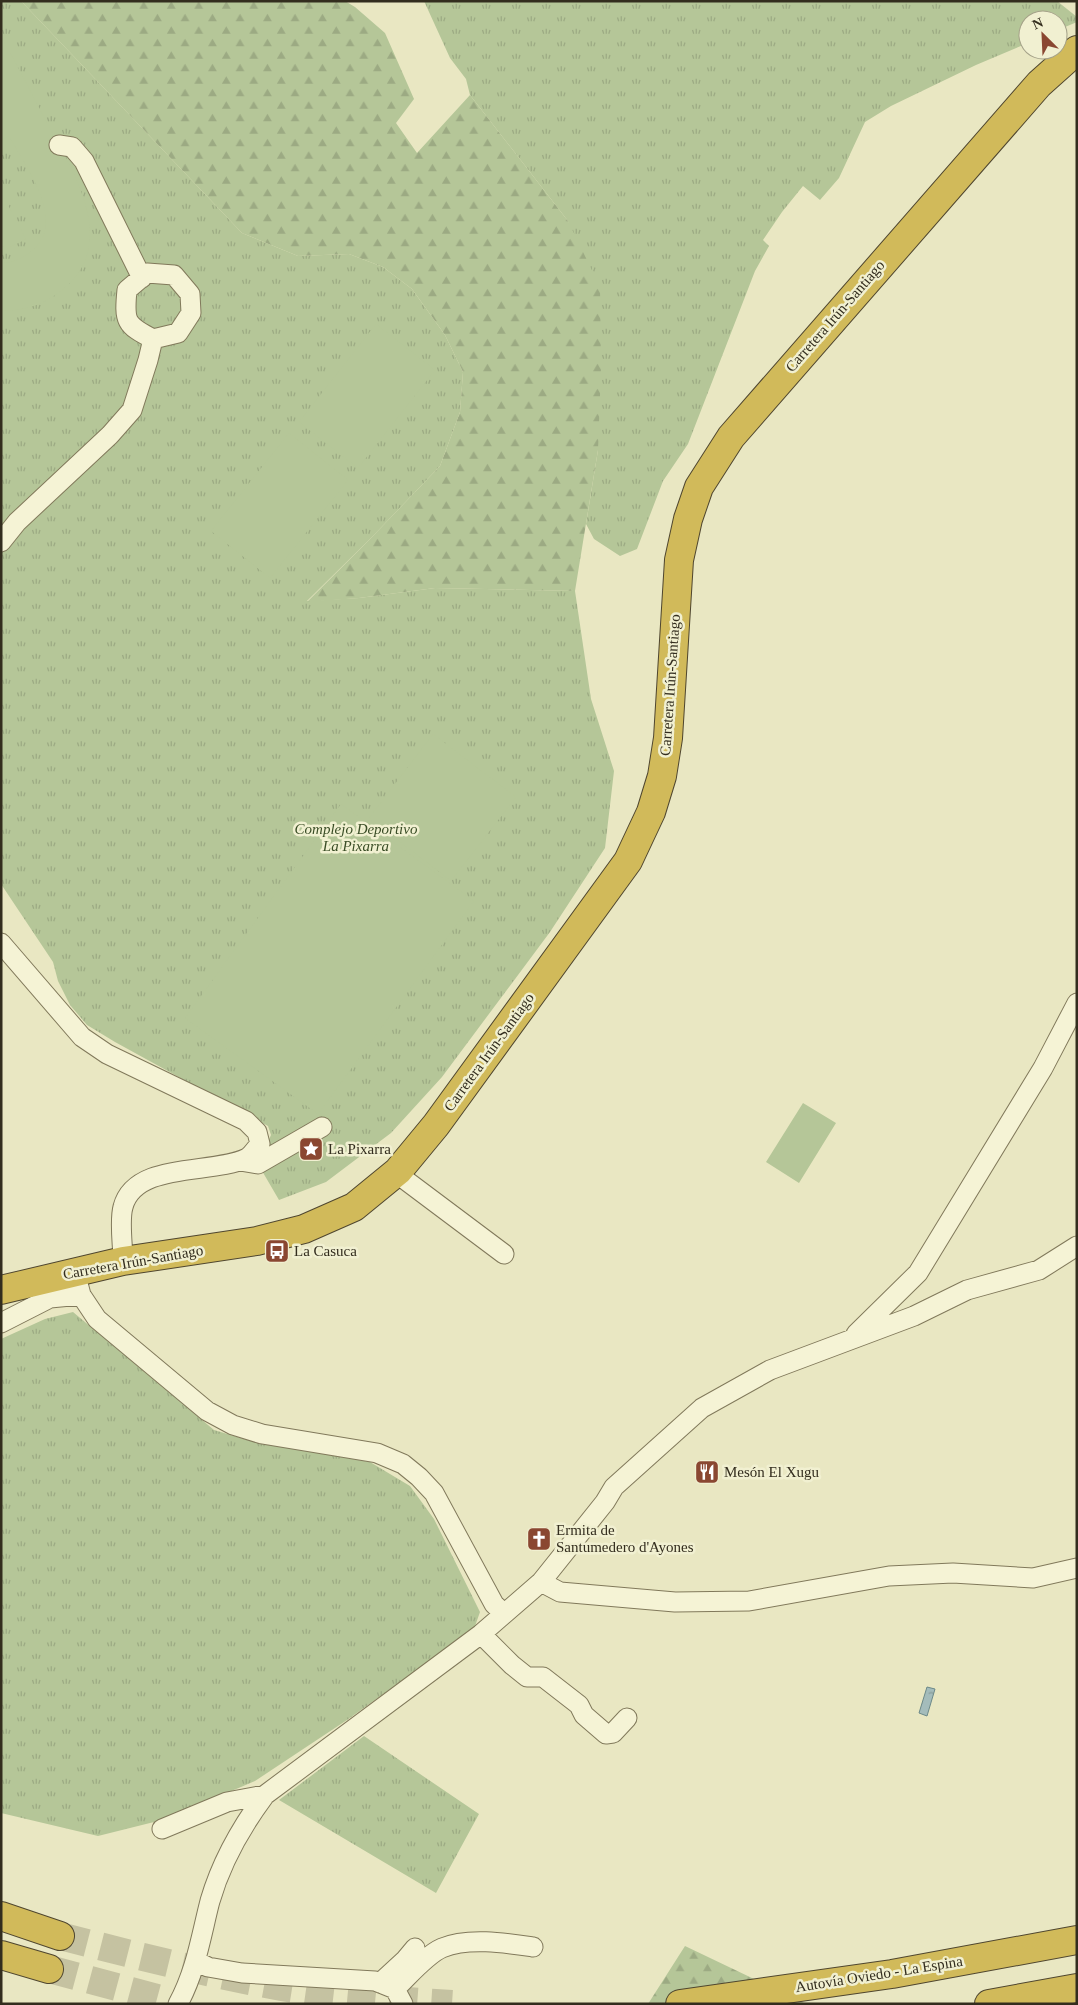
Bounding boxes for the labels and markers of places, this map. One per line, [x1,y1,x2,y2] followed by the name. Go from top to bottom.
[298,1136,324,1162] place icon: La Pixarra
[328,1141,391,1157] place label: La Pixarra
[264,1238,290,1264] bus stop icon: La Casuca
[294,1243,357,1259] place label: La Casuca
[694,1459,720,1485] restaurant icon: Mesón El Xugu
[724,1464,819,1480] place label: Mesón El Xugu
[556,1522,694,1555] place label: Ermita de Santumedero d'Ayones
[526,1526,552,1552] church icon: Ermita de Santumedero d'Ayones

